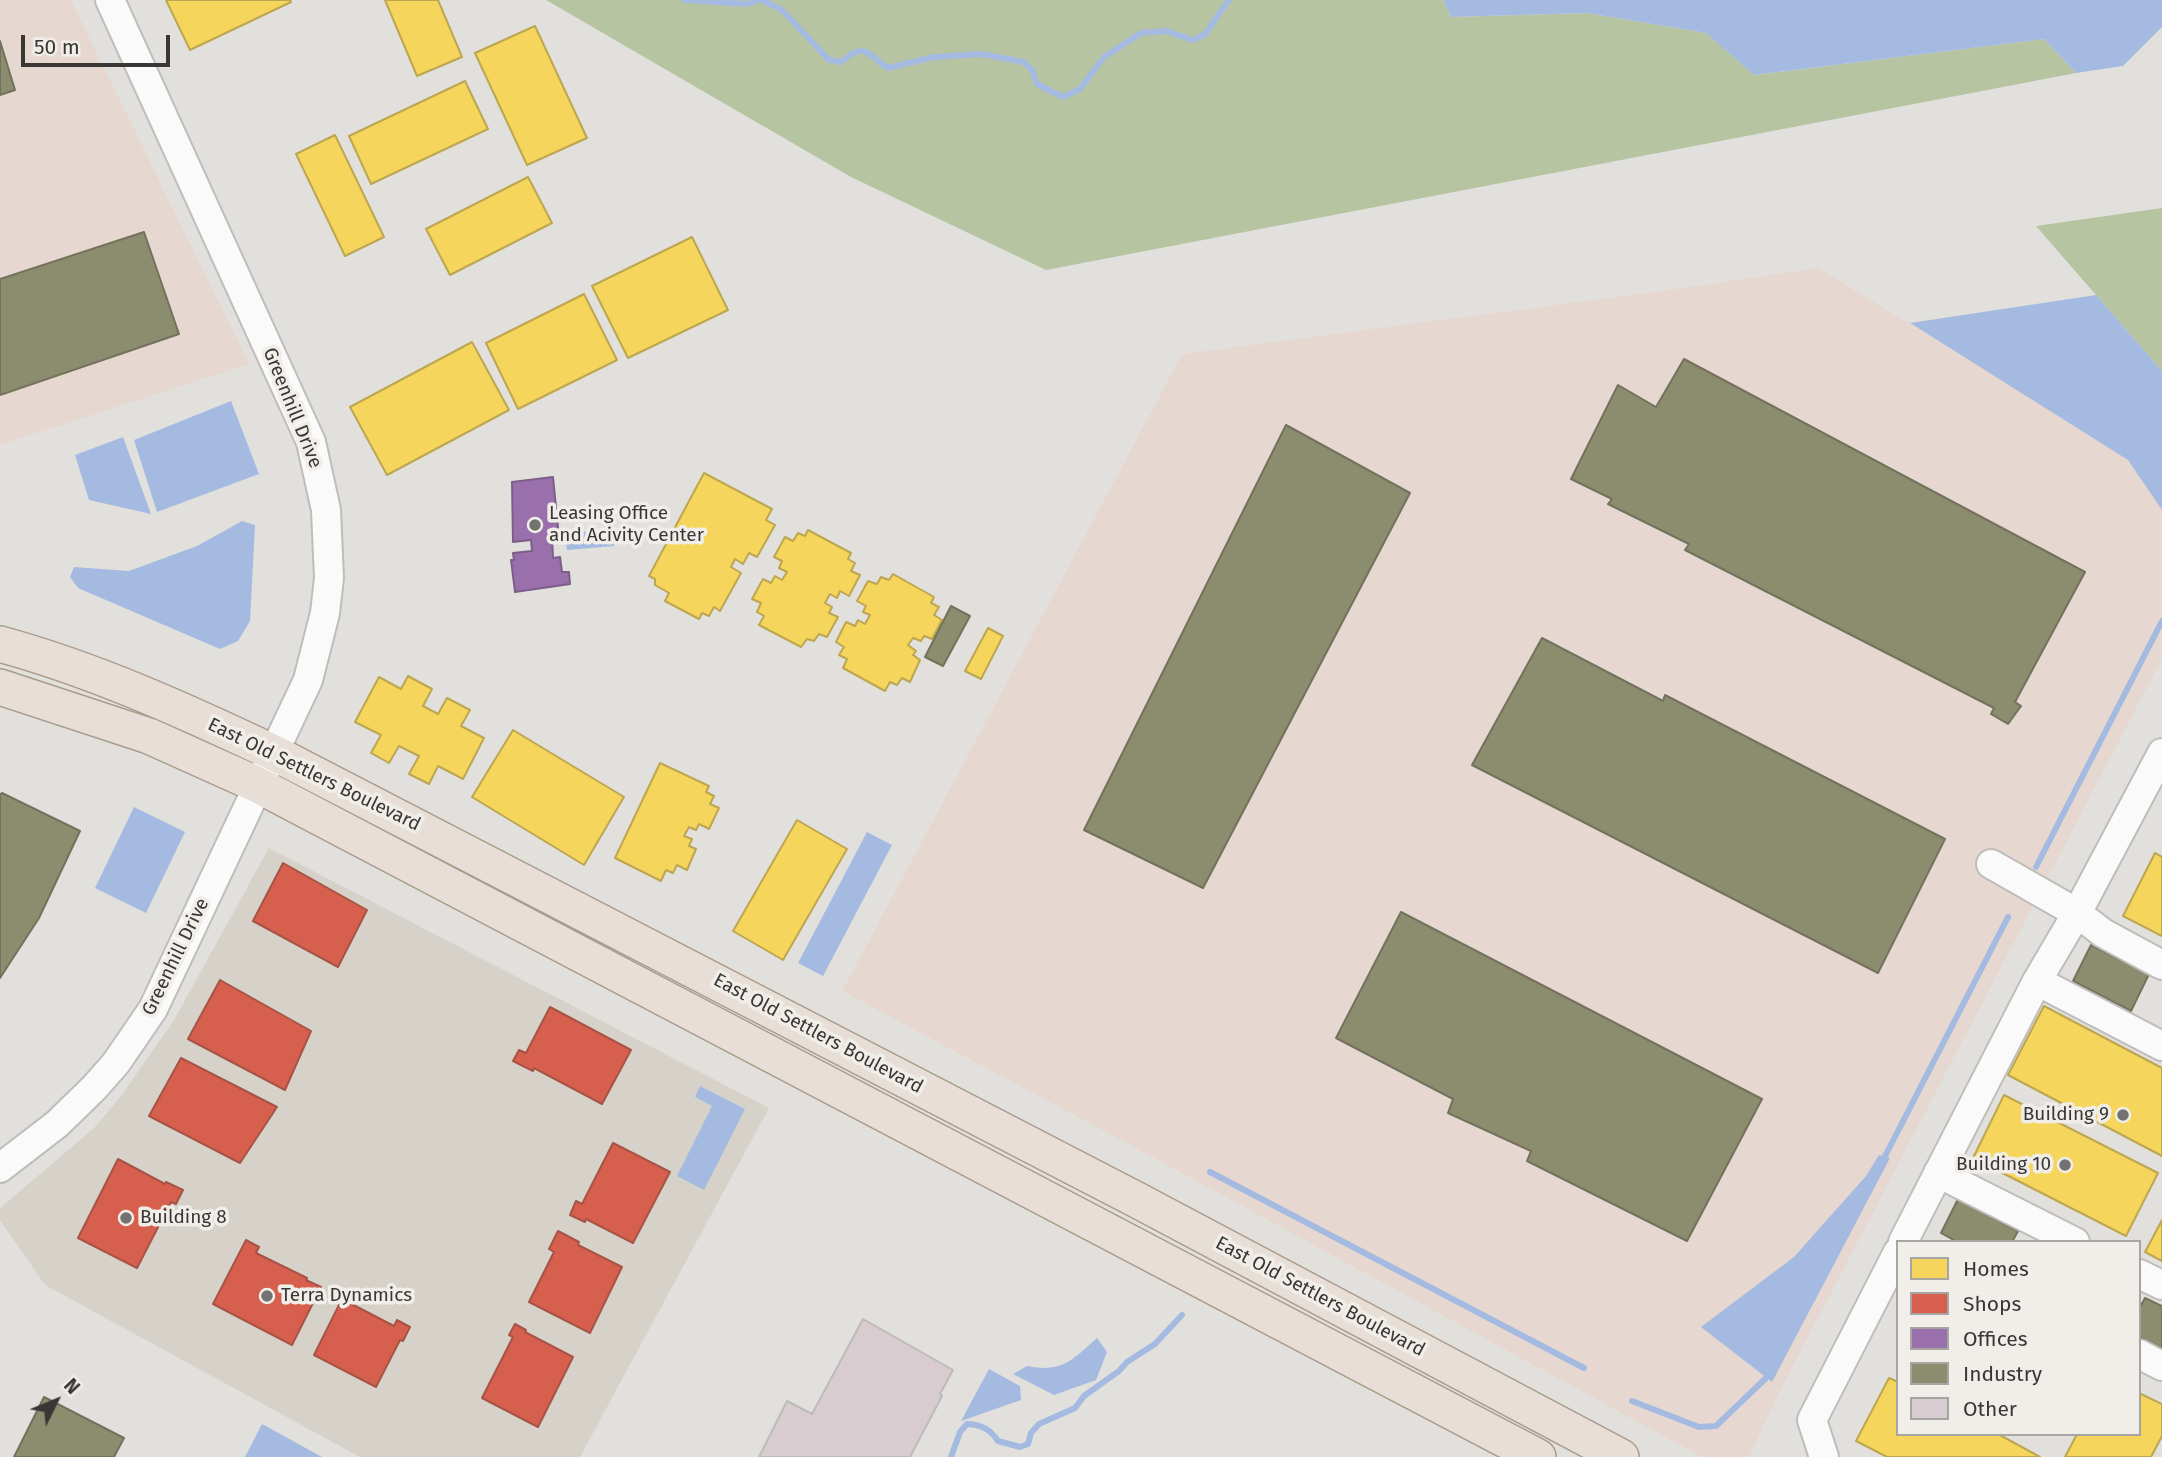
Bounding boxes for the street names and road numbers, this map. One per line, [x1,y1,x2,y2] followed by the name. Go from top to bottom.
[257,344,327,472] street label: Greenhill Drive
[204,713,424,837] street label: East Old Settlers Boulevard
[138,895,214,1019] street label: Greenhill Drive
[709,969,927,1099] street label: East Old Settlers Boulevard
[1211,1232,1429,1362] street label: East Old Settlers Boulevard

